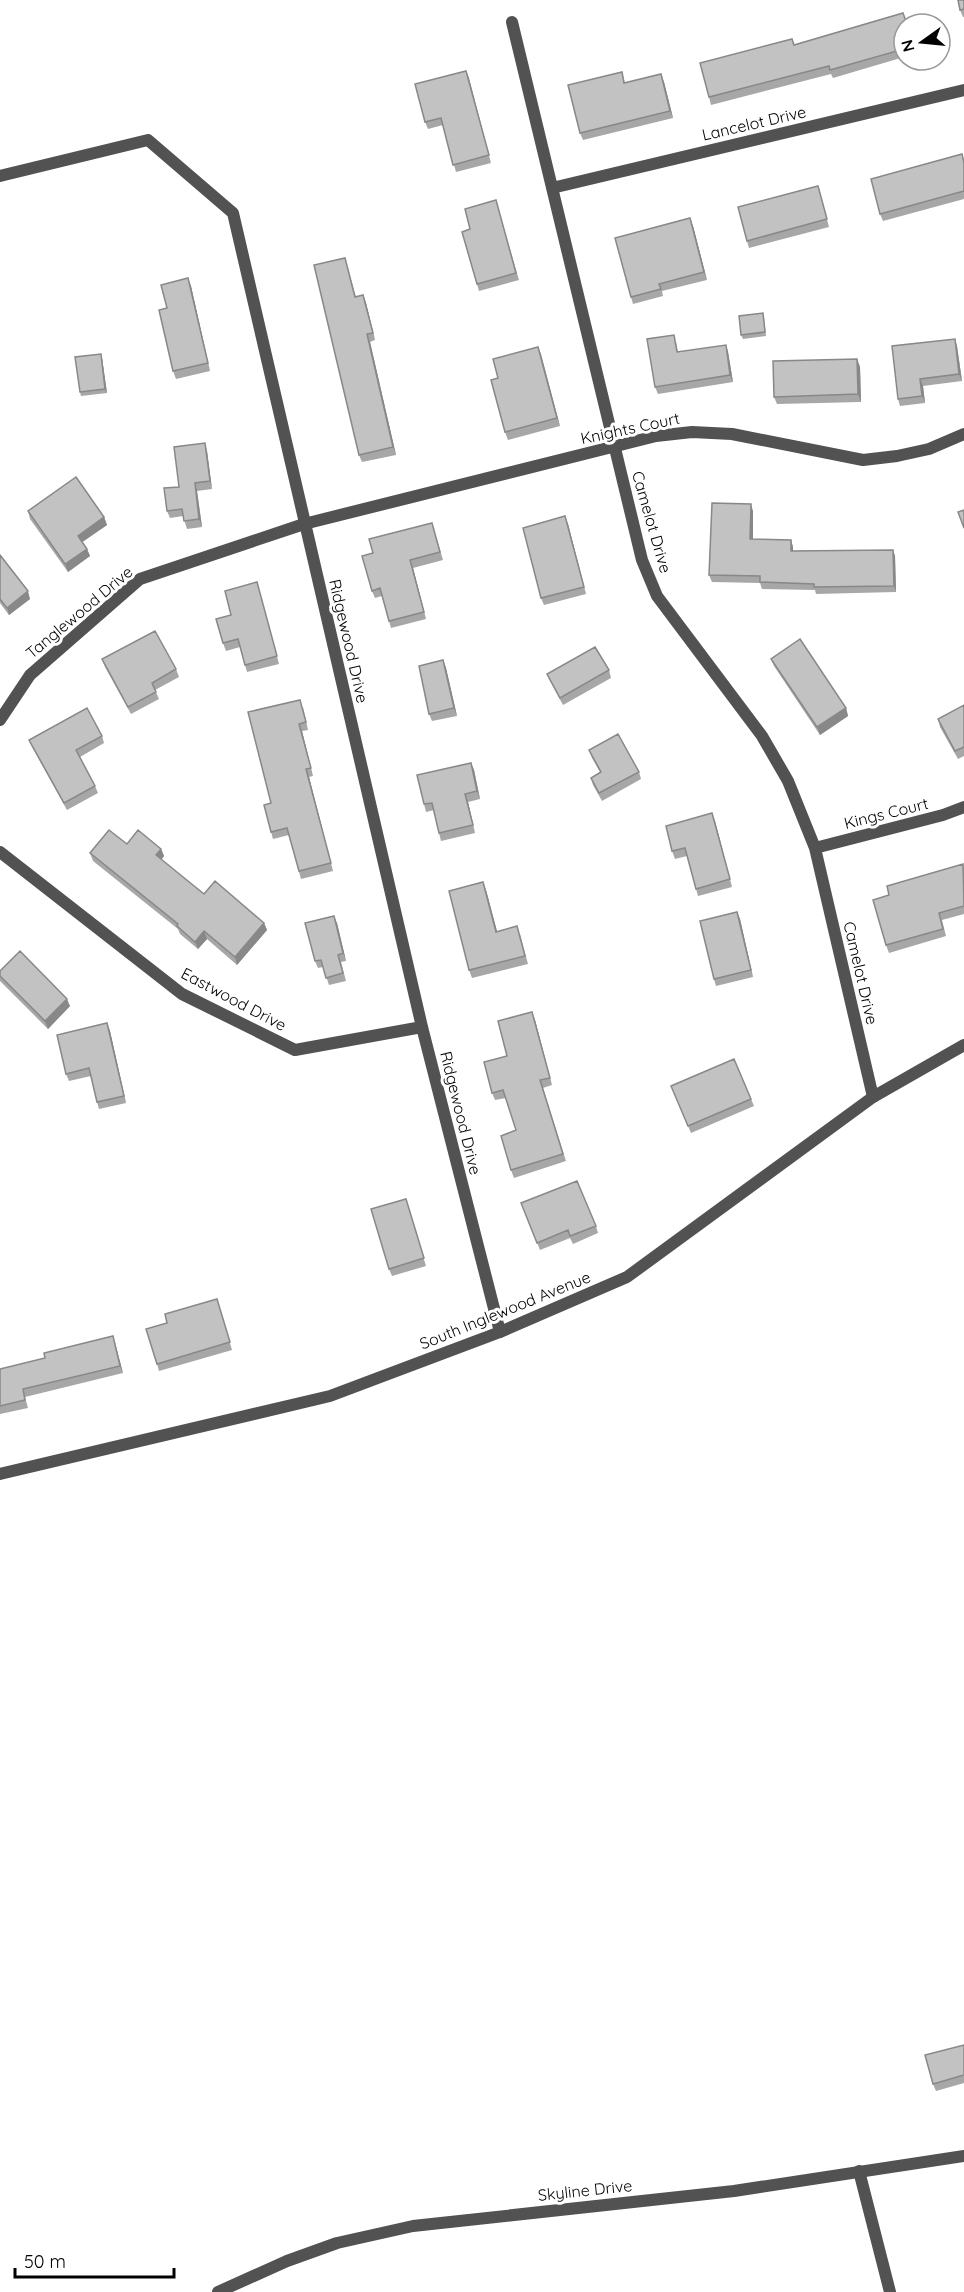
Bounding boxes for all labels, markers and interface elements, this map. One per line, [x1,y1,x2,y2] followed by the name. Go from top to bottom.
[892,12,952,72] north arrow
[896,38,919,54] text: N
[700,101,808,145] street label: Lancelot Drive
[579,408,681,448] street label: Knights Court
[628,469,676,575] street label: Camelot Drive
[21,561,137,663] street label: Tanglewood Drive
[325,577,373,705] street label: Ridgewood Drive
[842,793,930,833] street label: Kings Court
[839,919,883,1027] street label: Camelot Drive
[178,963,290,1035] street label: Eastwood Drive
[436,1049,486,1177] street label: Ridgewood Drive
[417,1267,593,1353] street label: South Inglewood Avenue
[537,2175,633,2205] street label: Skyline Drive
[15,2241,174,2279] scale bar
[24,2250,66,2273] text: 50 m

